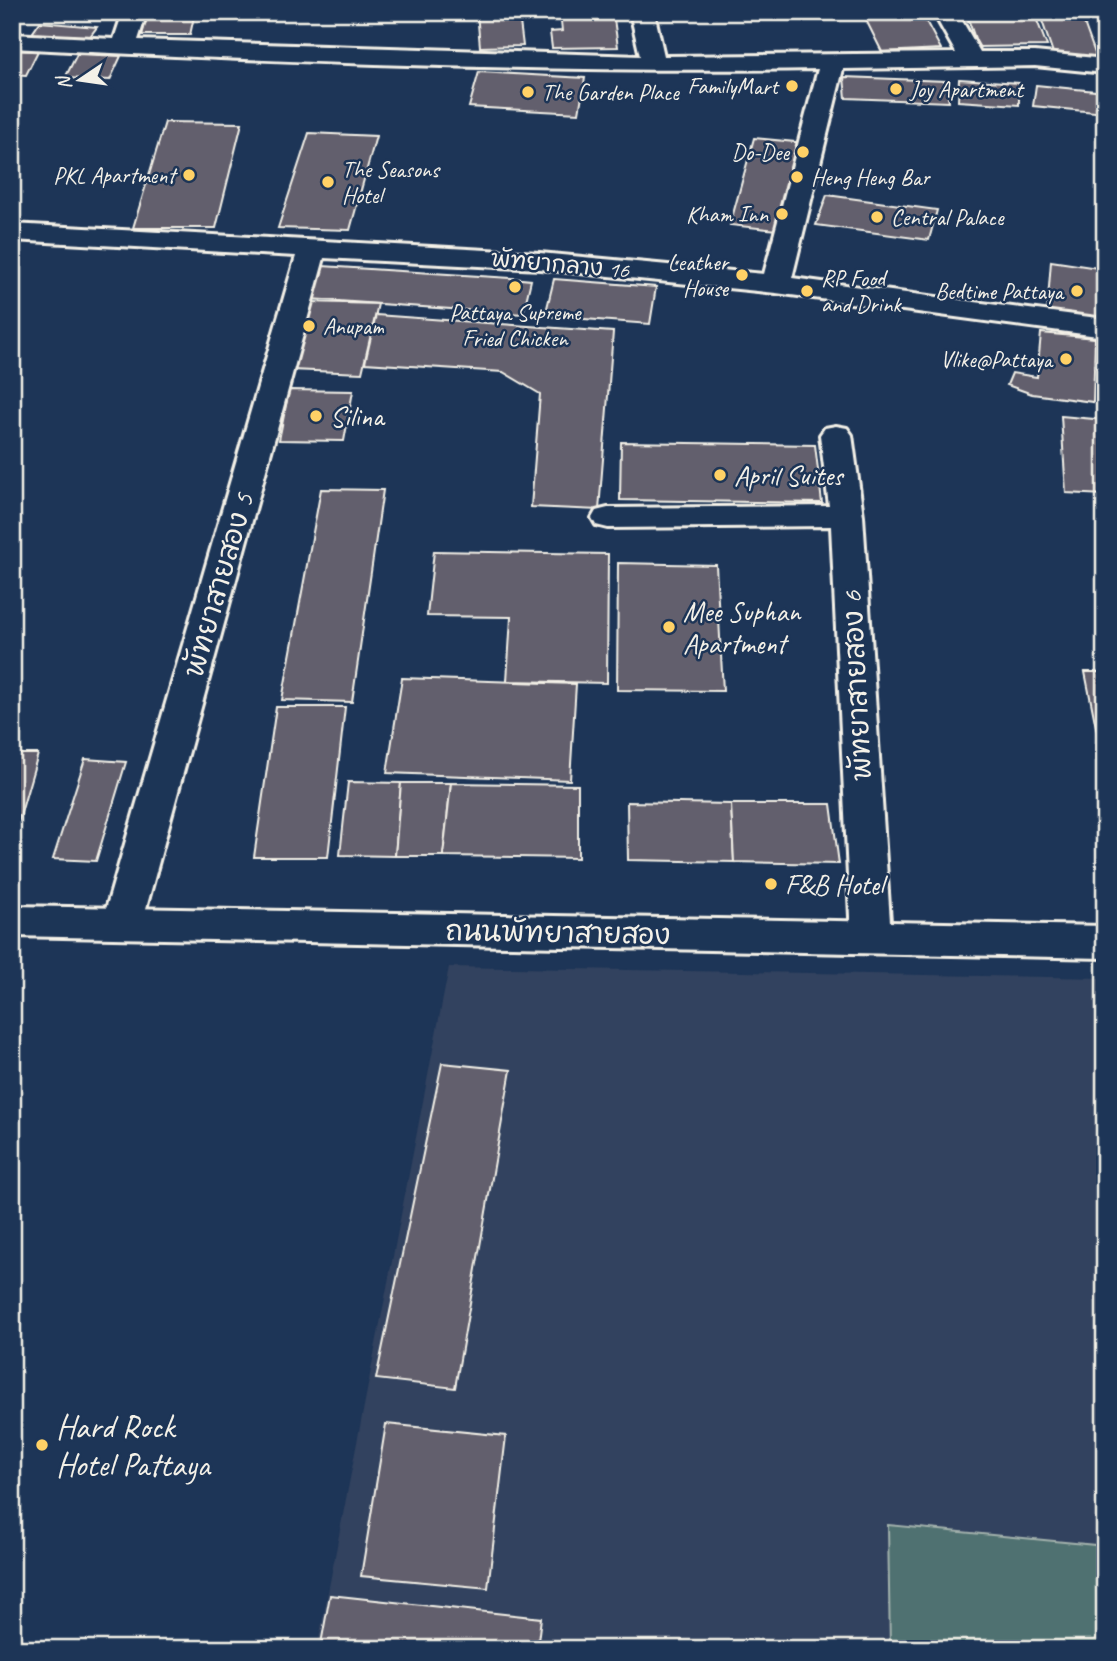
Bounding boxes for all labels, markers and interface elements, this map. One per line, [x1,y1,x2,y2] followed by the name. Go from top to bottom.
[46,46,116,116] north arrow
[51,72,77,92] text: N
[687,72,780,101] place label: FamilyMart
[909,75,1025,104] place label: Joy Apartment
[542,78,680,107] place label: The Garden Place
[784,78,800,94] marker: FamilyMart
[888,81,904,97] marker: Joy Apartment
[520,84,536,100] marker: The Garden Place
[731,138,791,167] place label: Do-Dee
[795,144,811,160] marker: Do-Dee
[342,155,441,210] place label: The Seasons Hotel
[53,161,178,190] place label: PKL Apartment
[811,163,931,192] place label: Heng Heng Bar
[181,167,197,183] marker: PKL Apartment
[789,169,805,185] marker: Heng Heng Bar
[320,174,336,190] marker: The Seasons Hotel
[686,200,769,229] place label: Kham Inn
[891,203,1005,232] place label: Central Palace
[774,206,790,222] marker: Kham Inn
[869,209,885,225] marker: Central Palace
[490,244,631,285] street label: พัทยากลาง 16
[668,248,730,303] place label: Leather House
[821,264,902,319] place label: RP Food and Drink
[734,267,750,283] marker: Leather House
[935,277,1066,306] place label: Bedtime Pattaya
[507,279,523,295] marker: Pattaya Supreme Fried Chicken
[799,283,815,299] marker: RP Food and Drink
[1069,283,1085,299] marker: Bedtime Pattaya
[449,298,582,353] place label: Pattaya Supreme Fried Chicken
[323,312,385,341] place label: Anupam
[301,318,317,334] marker: Anupam
[940,345,1055,374] place label: Vlike@Pattaya
[1058,351,1074,367] marker: Vlike@Pattaya
[330,399,386,434] place label: Silina
[308,408,324,424] marker: Silina
[734,458,845,493] place label: April Suites
[712,467,728,483] marker: April Suites
[176,488,262,681] street label: พัทยาสายสอง 5
[834,589,879,782] street label: พัทยาสายสอง 6
[683,594,802,661] place label: Mee Suphan Apartment
[661,619,677,635] marker: Mee Suphan Apartment
[785,867,889,902] place label: F&B Hotel
[763,876,779,892] marker: F&B Hotel
[445,913,671,952] street label: ถนนพัทยาสายสอง
[56,1406,211,1486] place label: Hard Rock Hotel Pattaya
[34,1437,50,1453] marker: Hard Rock Hotel Pattaya

